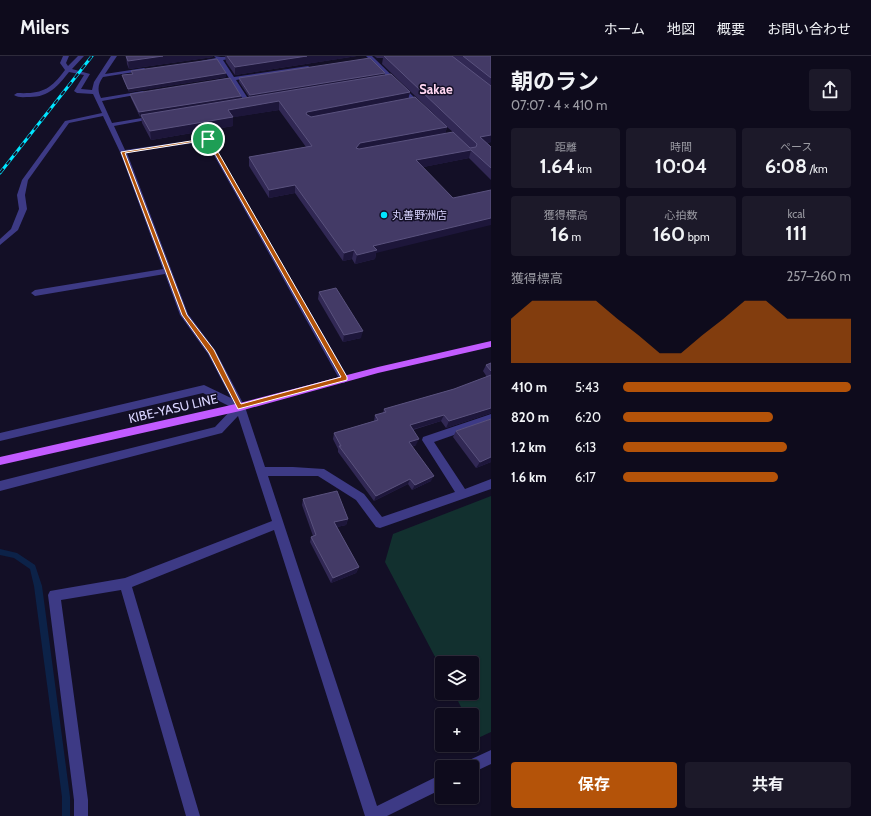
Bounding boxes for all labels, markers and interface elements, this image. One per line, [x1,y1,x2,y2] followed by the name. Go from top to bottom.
[20,16,69,39] text: Milers
[603,20,645,38] text: ホーム
[667,20,695,38] text: 地図
[717,20,745,38] text: 概要
[767,20,851,38] text: お問い合わせ
[511,68,599,95] text: 朝のラン
[809,69,851,111] button: share
[419,81,453,97] district label: Sakae
[511,97,607,113] text: 07:07 · 4 × 410 m
[191,122,225,156] pin
[197,128,219,150] icon: arrive
[555,140,577,154] text: 距離
[670,140,692,154] text: 時間
[780,140,813,154] text: ペース
[539,154,575,178] text: 1.64
[655,154,707,178] text: 10:04
[765,154,807,178] text: 6:08
[575,162,592,176] text: km
[807,162,828,176] text: /km
[788,207,805,221] text: kcal
[392,208,447,222] place label: 丸善野洲店
[544,208,588,222] text: 獲得標高
[664,208,697,222] text: 心拍数
[379,210,389,220] marker: 丸善野洲店
[785,221,807,245] text: 111
[550,222,569,246] text: 16
[652,222,685,246] text: 160
[569,230,581,244] text: m
[685,230,710,244] text: bpm
[786,268,851,284] text: 257–260 m
[511,270,563,286] text: 獲得標高
[511,379,547,395] text: 410 m
[575,379,599,395] text: 5:43
[127,390,219,426] street label: KIBE-YASU LINE
[511,409,549,425] text: 820 m
[575,409,601,425] text: 6:20
[511,439,546,455] text: 1.2 km
[575,439,596,455] text: 6:13
[511,469,547,485] text: 1.6 km
[575,469,596,485] text: 6:17
[435,656,479,804] map controls
[435,656,479,700] button: layers
[435,708,479,752] button: +
[435,760,479,804] button: −
[511,762,677,808] button: 保存
[685,762,851,808] button: 共有

